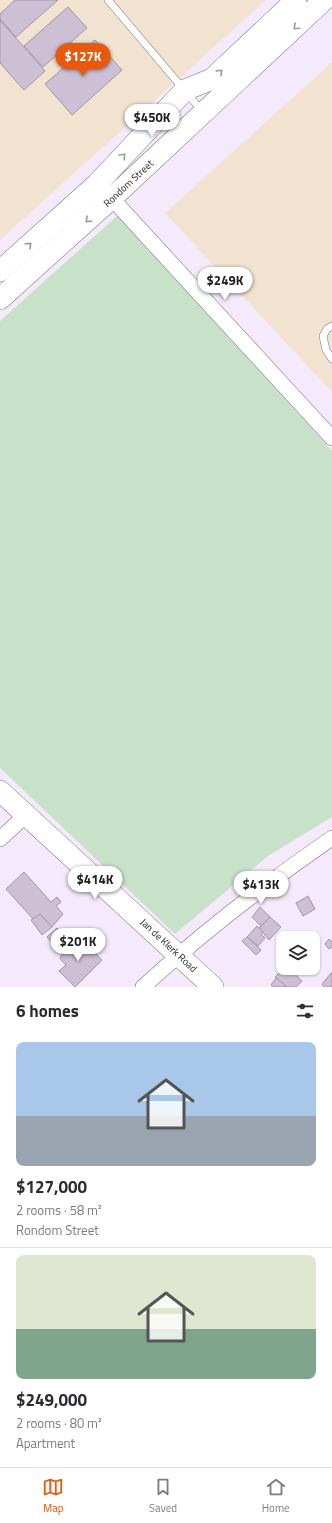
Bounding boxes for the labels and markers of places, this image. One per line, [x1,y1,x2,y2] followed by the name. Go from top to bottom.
[55,43,111,77] pin: $127K
[124,104,180,138] pin: $450K
[197,267,253,301] pin: $249K
[67,866,123,900] pin: $414K
[233,871,289,905] pin: $413K
[50,928,106,962] pin: $201K

